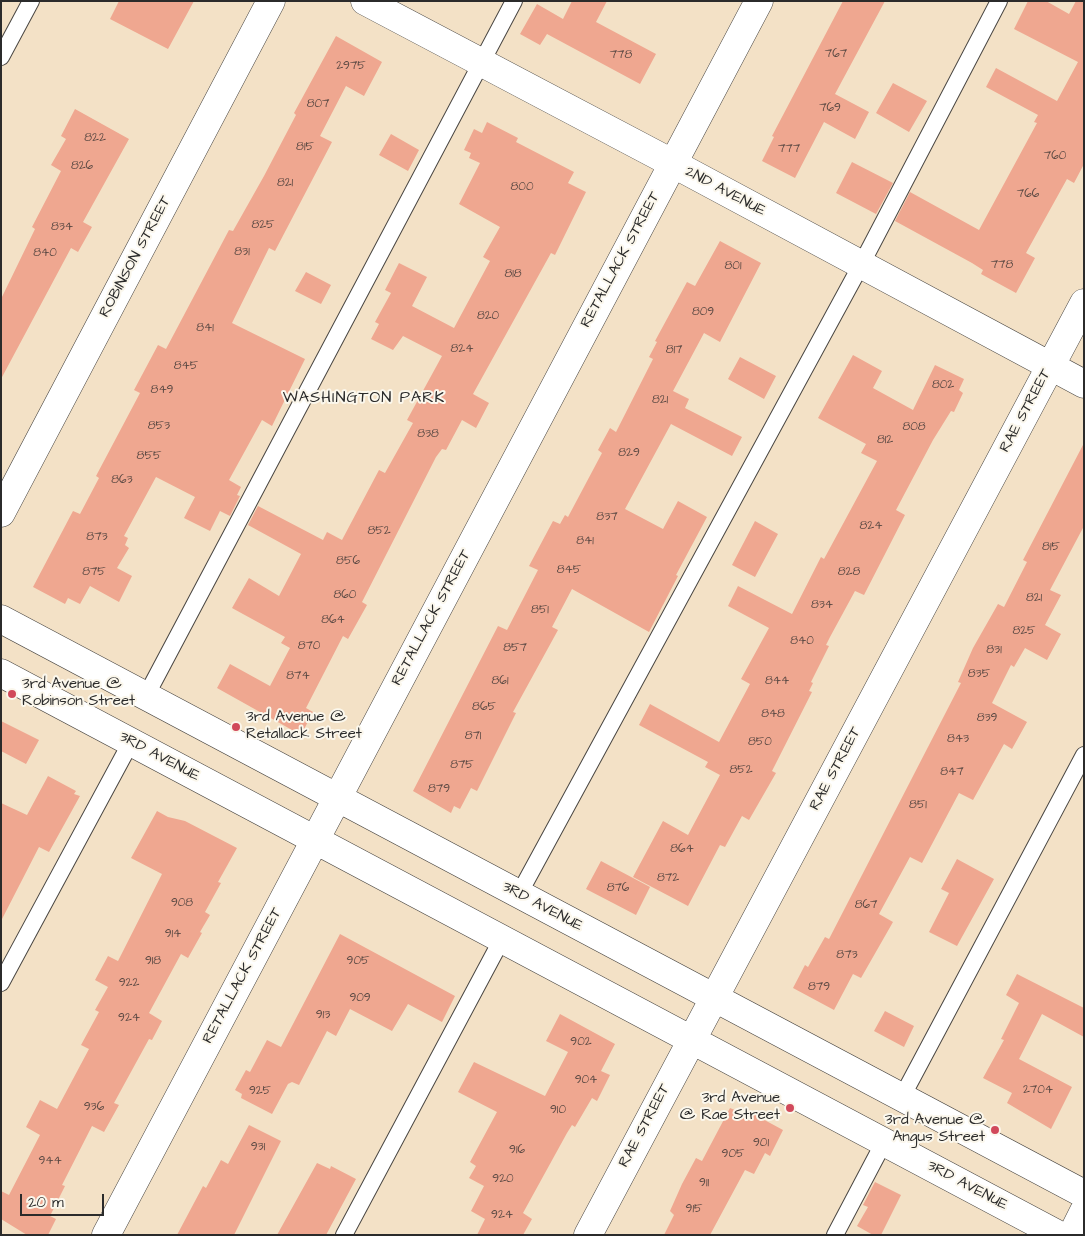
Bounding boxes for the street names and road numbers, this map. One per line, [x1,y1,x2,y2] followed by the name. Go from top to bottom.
[682,163,768,221] street label: 2ND AVENUE
[578,189,664,331] street label: RETALLACK STREET
[96,193,176,321] street label: ROBINSON STREET
[996,366,1056,456] street label: RAE STREET
[389,547,475,689] street label: RETALLACK STREET
[806,724,866,814] street label: RAE STREET
[116,728,202,786] street label: 3RD AVENUE
[499,878,585,936] street label: 3RD AVENUE
[200,905,286,1047] street label: RETALLACK STREET
[615,1081,675,1171] street label: RAE STREET
[924,1157,1010,1215] street label: 3RD AVENUE

